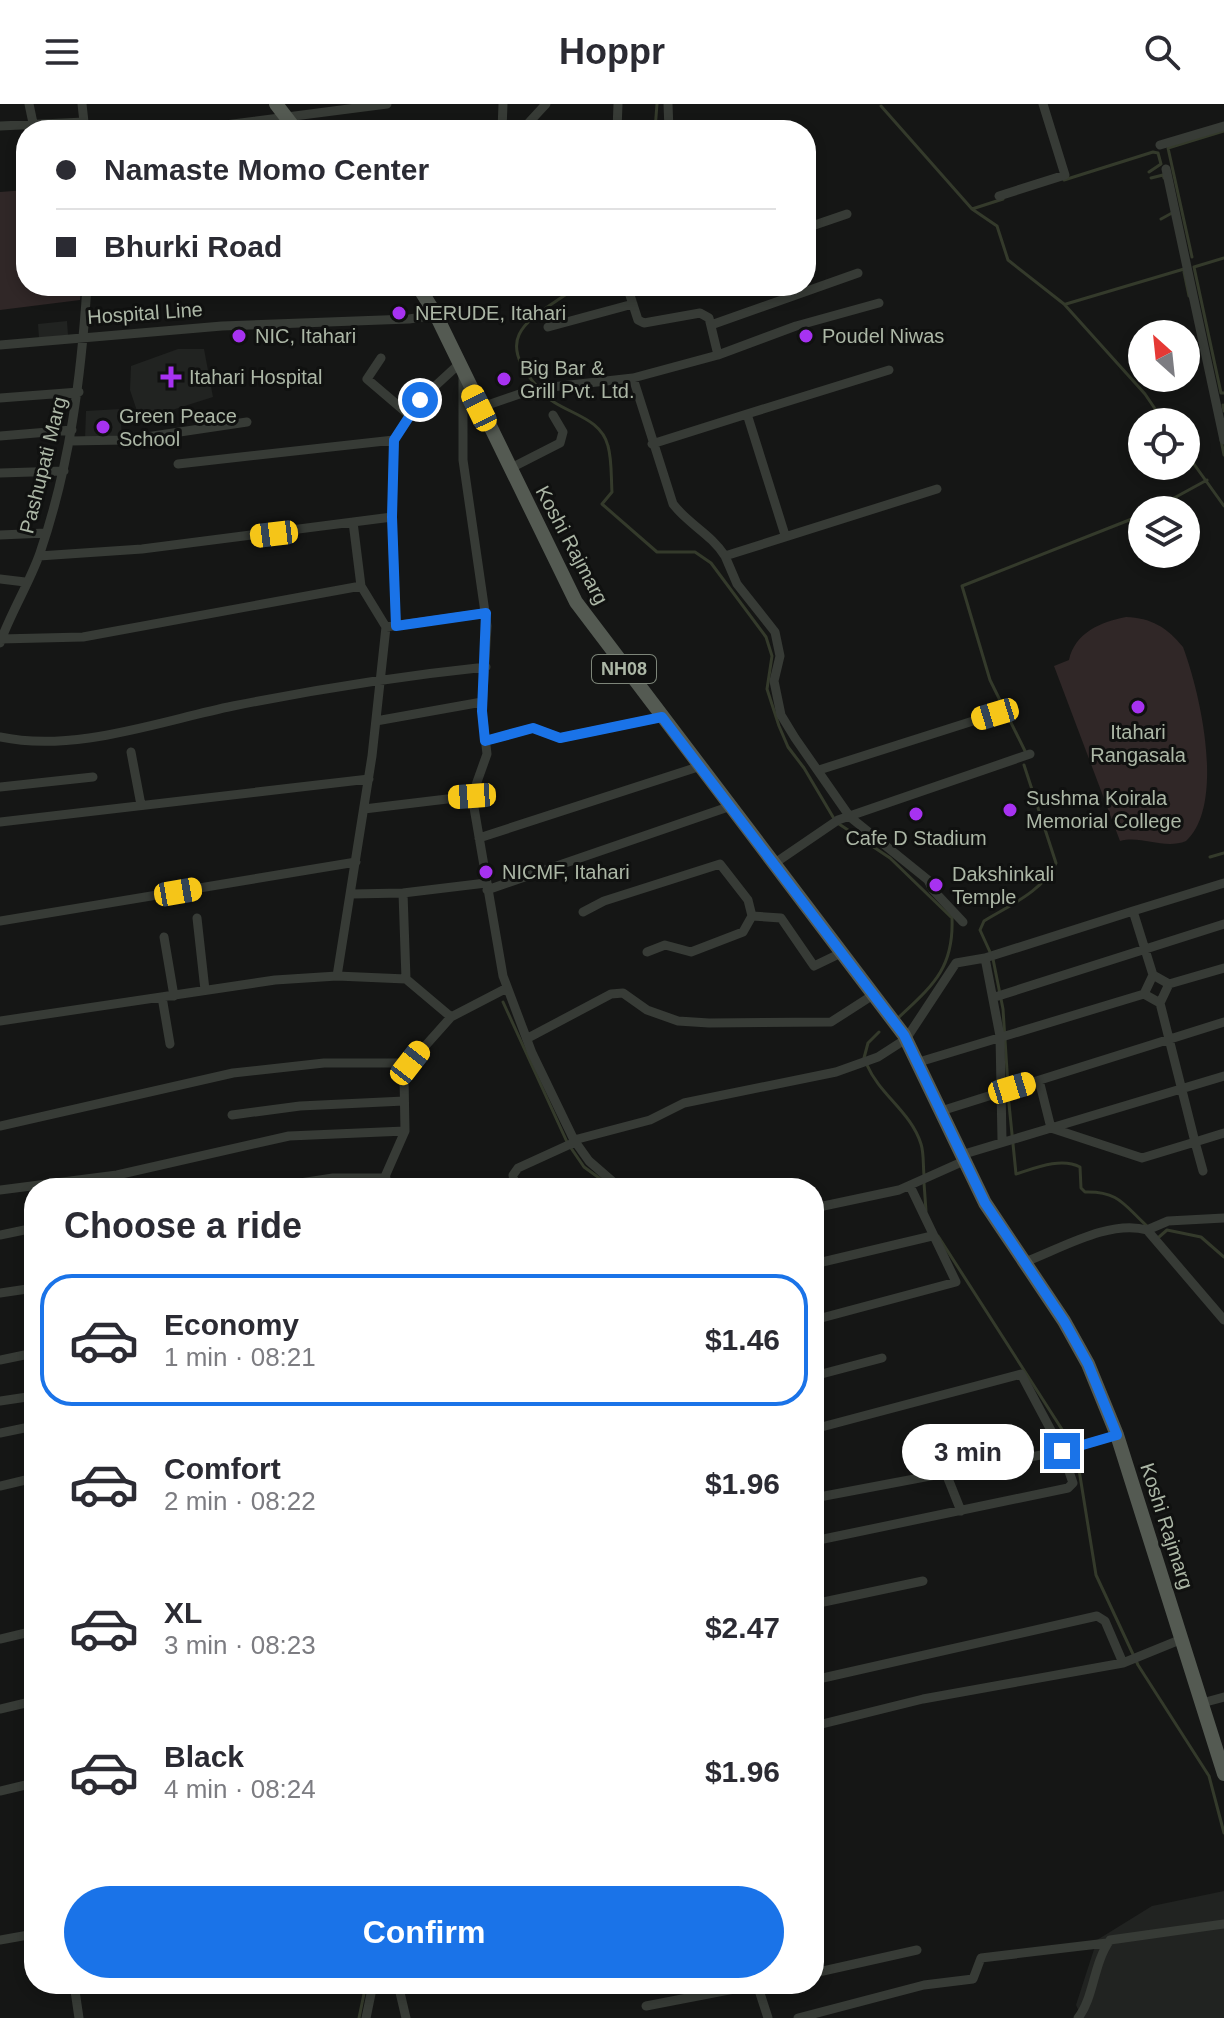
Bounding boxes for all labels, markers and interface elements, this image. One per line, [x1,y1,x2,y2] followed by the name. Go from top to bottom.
[40,30,84,74] icon: menu
[1140,30,1184,74] icon: search
[559,31,665,72] text: Hoppr
[104,153,429,186] text: Namaste Momo Center
[104,230,282,263] text: Bhurki Road
[87,298,203,328] street label: Hospital Line
[415,302,566,324] place label: NERUDE, Itahari
[390,304,408,322] marker: NERUDE, Itahari
[1128,320,1200,392] north arrow
[1128,320,1200,568] map controls
[255,325,356,347] place label: NIC, Itahari
[822,325,944,347] place label: Poudel Niwas
[230,327,248,345] marker: NIC, Itahari
[797,327,815,345] marker: Poudel Niwas
[520,357,634,402] place label: Big Bar & Grill Pvt. Ltd.
[160,366,182,388] marker: Itahari Hospital
[189,366,322,388] place label: Itahari Hospital
[495,370,513,388] marker: Big Bar & Grill Pvt. Ltd.
[458,381,500,435] car
[402,382,438,418] route start
[15,394,71,536] street label: Pashupati Marg
[119,405,237,450] place label: Green Peace School
[1128,408,1200,480] button: locate
[94,418,112,436] marker: Green Peace School
[531,482,613,608] street label: Koshi Rajmarg
[1128,496,1200,568] button: layers
[249,519,299,549] car
[592,655,656,683] road number: NH08
[969,696,1021,732] car
[1129,698,1147,716] marker: Itahari Rangasala
[1090,721,1187,766] place label: Itahari Rangasala
[447,782,497,810] car
[1026,787,1182,832] place label: Sushma Koirala Memorial College
[1001,801,1019,819] marker: Sushma Koirala Memorial College
[907,805,925,823] marker: Cafe D Stadium
[845,827,987,849] place label: Cafe D Stadium
[502,861,630,883] place label: NICMF, Itahari
[477,863,495,881] marker: NICMF, Itahari
[952,863,1054,908] place label: Dakshinkali Temple
[152,876,204,908] car
[927,876,945,894] marker: Dakshinkali Temple
[386,1037,434,1089] car
[986,1070,1038,1106] car
[64,1205,302,1246] text: Choose a ride
[68,1304,140,1376] icon: car
[164,1308,299,1341] text: Economy
[705,1323,780,1356] text: $1.46
[164,1342,316,1372] text: 1 min · 08:21
[902,1423,1034,1479] callout: 3 min
[1044,1433,1080,1469] route end
[934,1437,1002,1467] text: 3 min
[68,1448,140,1520] icon: car
[164,1452,281,1485] text: Comfort
[1136,1460,1198,1592] street label: Koshi Rajmarg
[705,1467,780,1500] text: $1.96
[164,1486,316,1516] text: 2 min · 08:22
[68,1592,140,1664] icon: car
[164,1596,202,1629] text: XL
[705,1611,780,1644] text: $2.47
[164,1630,316,1660] text: 3 min · 08:23
[68,1736,140,1808] icon: car
[164,1740,244,1773] text: Black
[705,1755,780,1788] text: $1.96
[164,1774,316,1804] text: 4 min · 08:24
[64,1886,784,1978] button: Confirm

